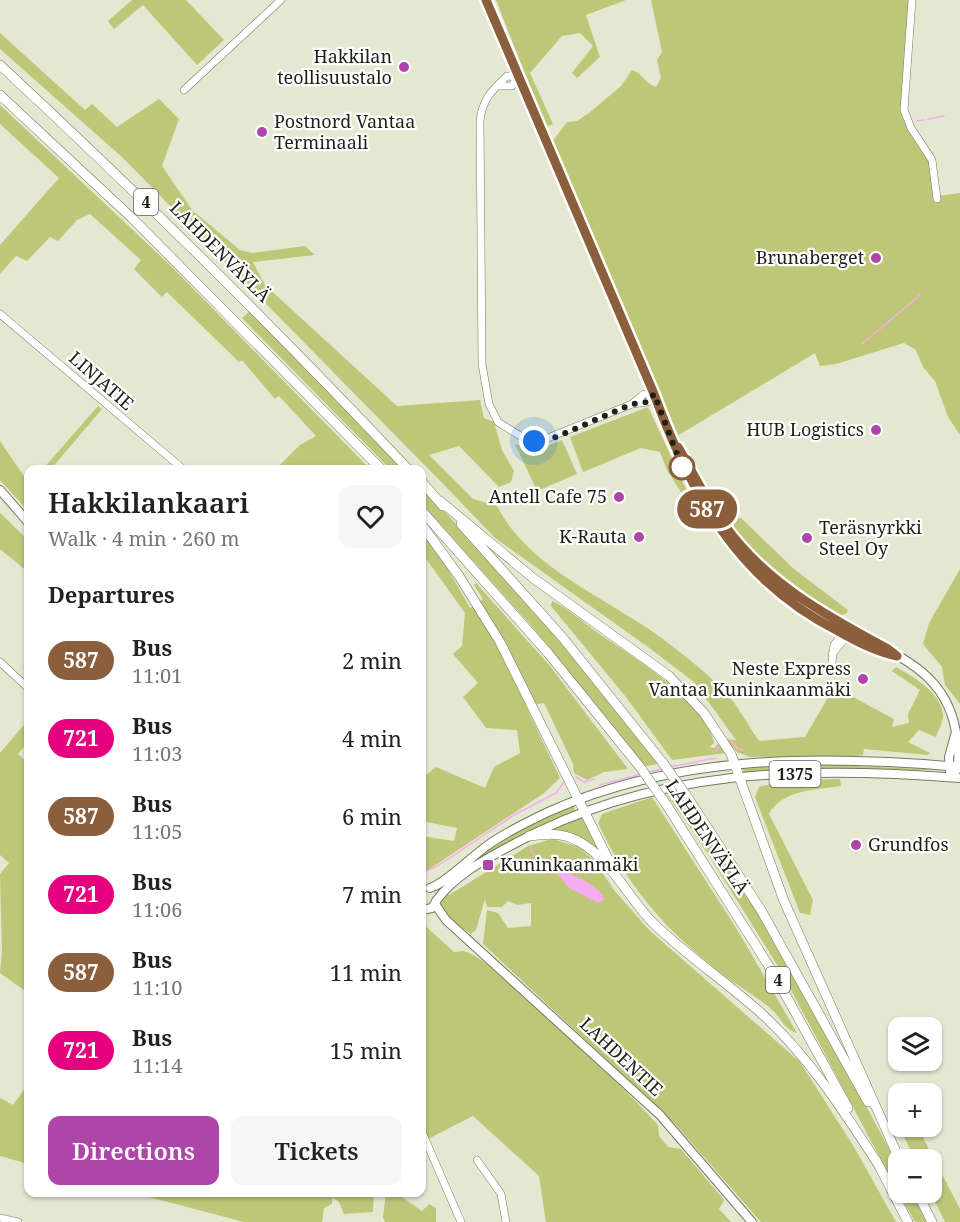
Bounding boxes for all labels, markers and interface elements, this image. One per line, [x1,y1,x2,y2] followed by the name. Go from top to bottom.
[277,44,392,89] place label: Hakkilan teollisuustalo
[397,60,411,74] marker: Hakkilan teollisuustalo
[274,109,415,154] place label: Postnord Vantaa Terminaali
[255,125,269,139] marker: Postnord Vantaa Terminaali
[134,189,158,215] road number: 4
[165,196,277,307] street label: LAHDENVÄYLÄ
[756,245,864,269] place label: Brunaberget
[869,251,883,265] marker: Brunaberget
[64,345,139,415] street label: LINJATIE
[746,417,864,441] place label: HUB Logistics
[869,423,883,437] marker: HUB Logistics
[519,426,549,456] your location
[669,454,695,480] unlabelled marker
[48,483,249,521] text: Hakkilankaari
[489,484,607,508] place label: Antell Cafe 75
[339,485,402,548] button: heart
[612,490,626,504] marker: Antell Cafe 75
[672,490,742,528] line badge: 587
[689,495,725,523] text: 587
[819,515,922,560] place label: Teräsnyrkki Steel Oy
[559,524,627,548] place label: K-Rauta
[48,525,240,552] text: Walk · 4 min · 260 m
[632,530,646,544] marker: K-Rauta
[800,531,814,545] marker: Teräsnyrkki Steel Oy
[48,579,175,609] text: Departures
[132,632,172,662] text: Bus
[342,645,402,675] text: 2 min
[63,646,99,674] text: 587
[648,656,851,701] place label: Neste Express Vantaa Kuninkaanmäki
[132,662,182,689] text: 11:01
[856,672,870,686] marker: Neste Express Vantaa Kuninkaanmäki
[132,710,172,740] text: Bus
[342,723,402,753] text: 4 min
[63,724,99,752] text: 721
[132,740,182,767] text: 11:03
[770,761,820,787] road number: 1375
[661,774,755,899] street label: LAHDENVÄYLÄ
[132,788,172,818] text: Bus
[342,801,402,831] text: 6 min
[63,802,99,830] text: 587
[132,818,182,845] text: 11:05
[868,832,949,856] place label: Grundfos
[849,838,863,852] marker: Grundfos
[500,852,639,876] place label: Kuninkaanmäki
[481,858,495,872] marker: Kuninkaanmäki
[132,866,172,896] text: Bus
[342,879,402,909] text: 7 min
[63,880,99,908] text: 721
[132,896,182,923] text: 11:06
[132,944,172,974] text: Bus
[330,957,402,987] text: 11 min
[63,958,99,986] text: 587
[766,967,790,993] road number: 4
[132,974,182,1001] text: 11:10
[575,1012,668,1101] street label: LAHDENTIE
[888,1017,942,1203] map controls
[888,1017,942,1071] button: layers
[132,1022,172,1052] text: Bus
[330,1035,402,1065] text: 15 min
[63,1036,99,1064] text: 721
[132,1052,182,1079] text: 11:14
[888,1083,942,1137] button: +
[48,1116,219,1185] button: Directions
[231,1116,402,1185] button: Tickets
[888,1149,942,1203] button: −

